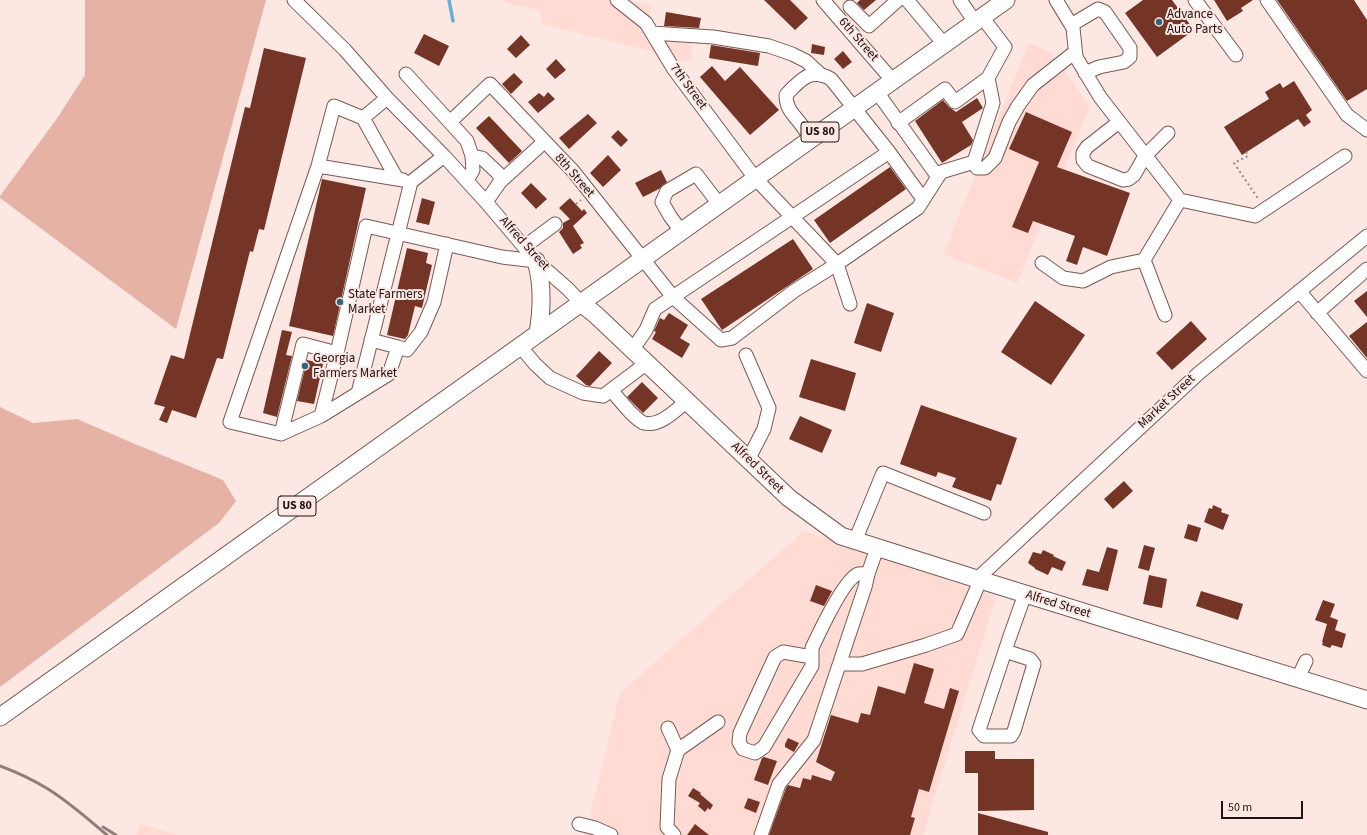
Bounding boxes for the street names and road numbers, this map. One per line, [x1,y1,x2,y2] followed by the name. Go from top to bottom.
[835,15,881,65] street label: 6th Street
[666,61,710,113] street label: 7th Street
[801,122,839,142] road number: US 80
[551,151,597,201] street label: 8th Street
[496,214,552,274] street label: Alfred Street
[1135,372,1199,432] street label: Market Street
[727,439,787,497] street label: Alfred Street
[278,496,316,516] road number: US 80
[1024,588,1092,622] street label: Alfred Street

